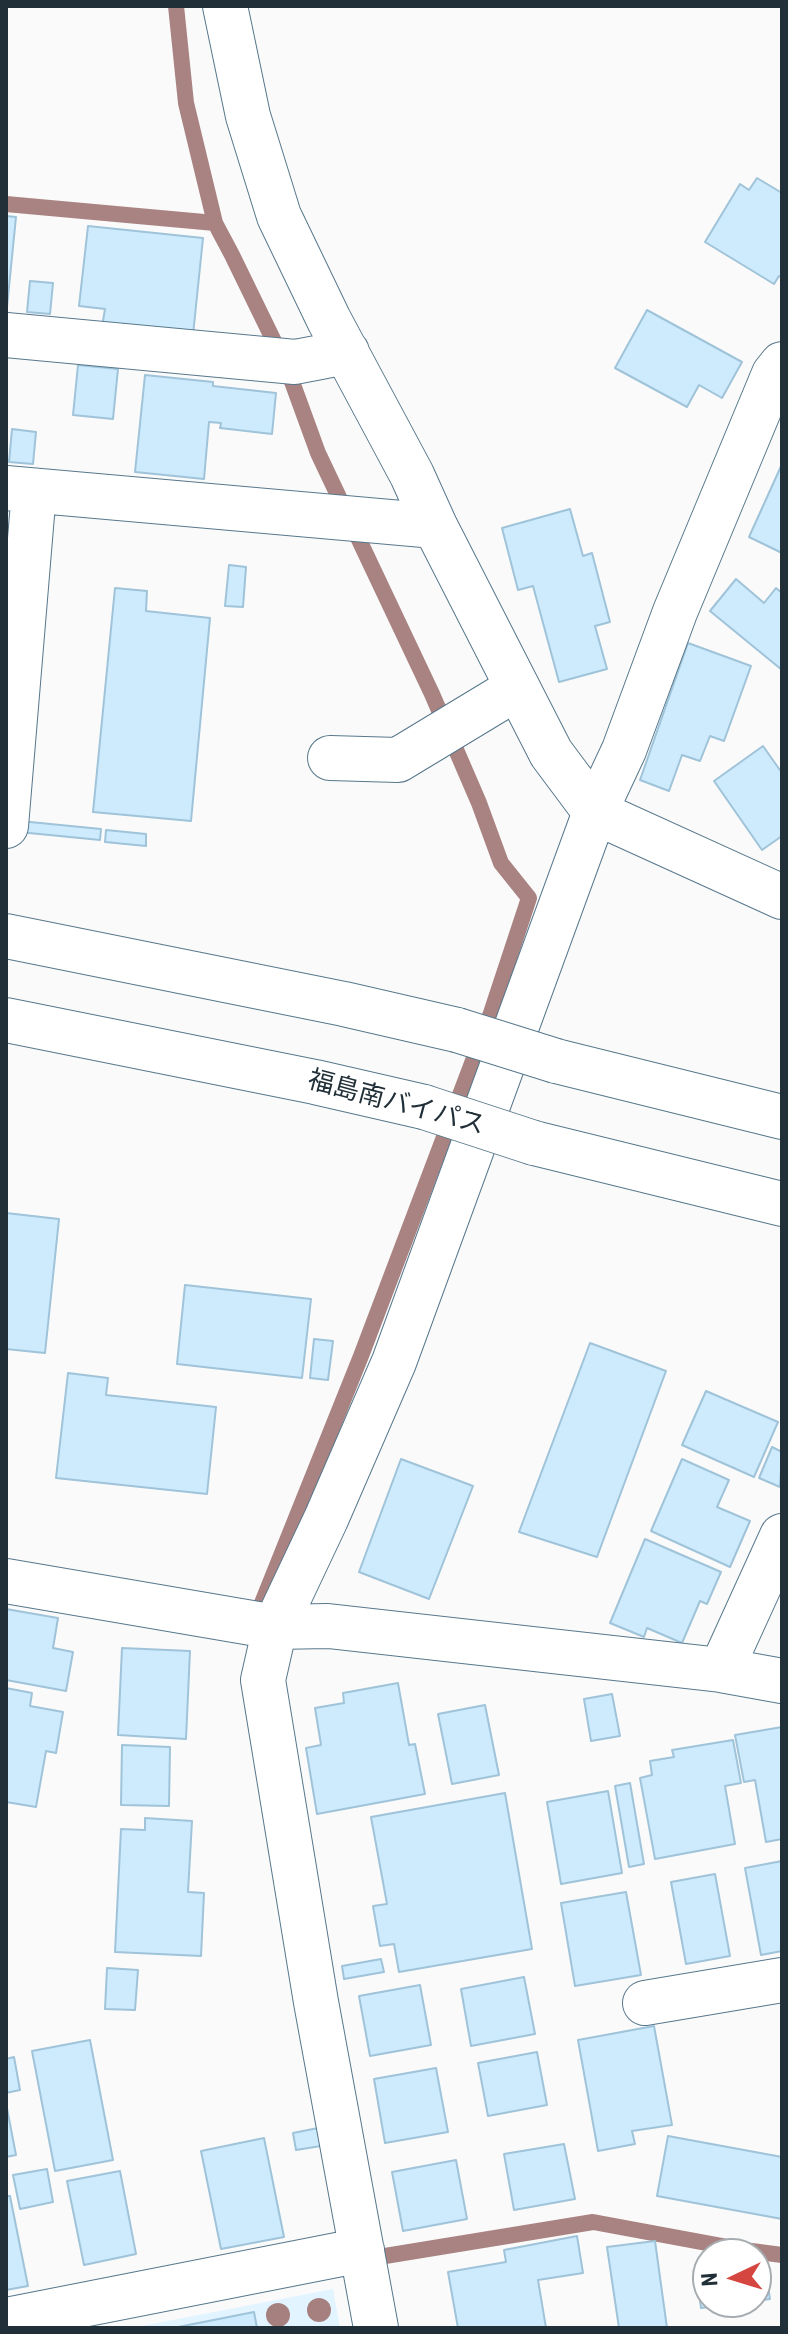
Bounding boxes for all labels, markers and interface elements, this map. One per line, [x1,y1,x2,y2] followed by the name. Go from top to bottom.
[304,1065,488,1143] street label: 福島南バイパス
[692,2238,772,2318] north arrow
[697,2272,722,2287] text: N

